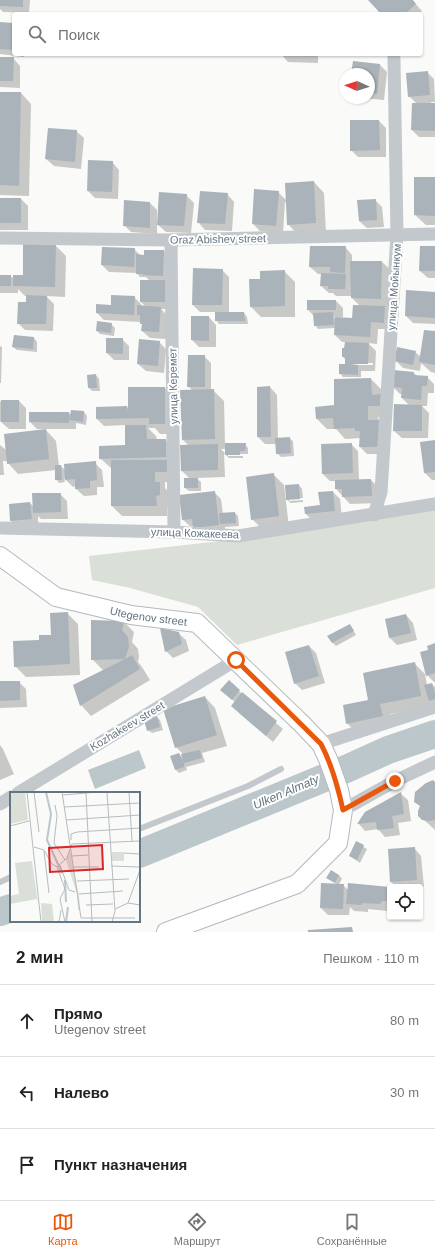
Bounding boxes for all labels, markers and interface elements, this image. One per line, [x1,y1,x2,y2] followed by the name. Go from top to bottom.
[12,12,423,56] search box
[26,23,48,45] icon: search
[58,26,100,43] text: Поиск
[339,68,375,104] north arrow
[170,232,266,246] street label: Oraz Abishev street
[385,243,403,331] street label: улица Мойынкум
[166,348,180,424] street label: улица Керемет
[151,525,240,541] street label: улица Кожакеева
[109,604,188,628] street label: Utegenov street
[227,651,245,669] route start
[87,699,167,753] street label: Kozhakeev street
[251,771,322,812] water label: Ulken Almaty
[386,772,404,790] route end
[10,792,140,922] inset map
[387,884,423,920] map controls
[387,884,423,920] button: locate
[16,948,63,967] text: 2 мин
[323,951,419,966] text: Пешком · 110 m
[54,1005,103,1022] text: Прямо
[16,1010,38,1032] icon: ahead
[390,1013,419,1028] text: 80 m
[54,1022,146,1037] text: Utegenov street
[16,1082,38,1104] icon: left
[54,1084,109,1101] text: Налево
[390,1085,419,1100] text: 30 m
[16,1154,38,1176] icon: arrive
[54,1156,187,1173] text: Пункт назначения
[48,1211,78,1247] tab: Карта
[174,1211,221,1247] tab: Маршрут
[317,1211,387,1247] tab: Сохранённые

